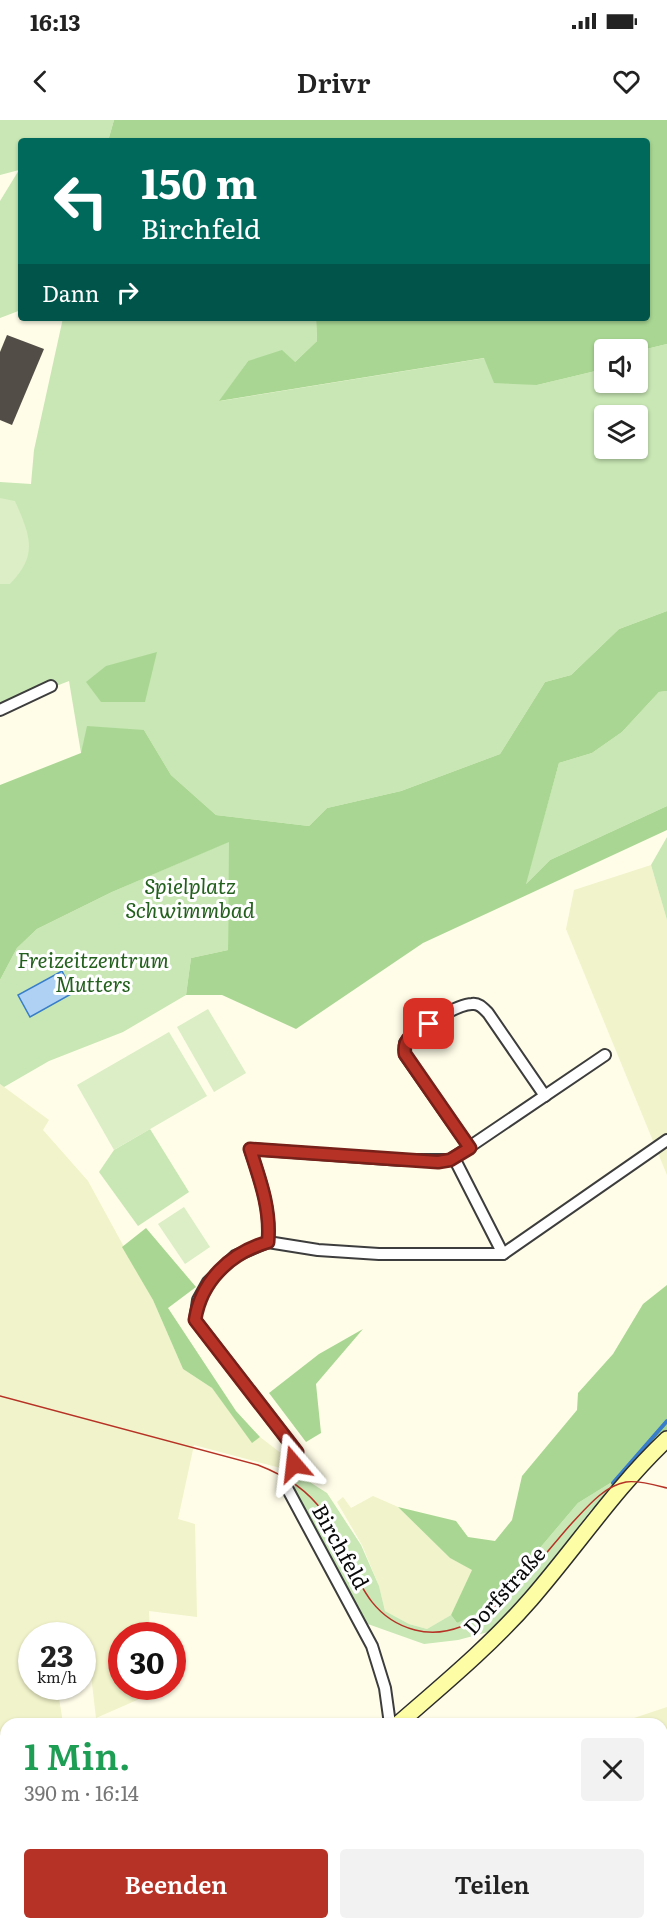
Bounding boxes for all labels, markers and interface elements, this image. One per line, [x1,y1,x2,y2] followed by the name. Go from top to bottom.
[30,5,81,38] text: 16:13
[297,61,370,101] text: Drivr
[24,65,57,98] icon: back
[610,65,643,98] icon: heart
[141,150,257,212] text: 150 m
[42,162,120,240] icon: left
[141,207,261,247] text: Birchfeld
[42,276,99,309] text: Dann
[111,276,144,309] icon: right
[594,339,648,459] map controls
[594,339,648,393] button: sound
[594,405,648,459] button: layers
[125,869,255,924] park label: Spielplatz Schwimmbad
[17,943,169,998] park label: Freizeitzentrum Mutters
[403,998,454,1049] pin
[412,1007,445,1040] icon: arrive
[262,1432,326,1496] position arrow
[306,1498,378,1594] street label: Birchfeld
[455,1538,551,1640] street label: Dorfstraße
[108,1622,186,1700] speed limit sign: 30
[41,1632,73,1676] text: 23
[37,1665,77,1688] text: km/h
[24,1728,131,1781] text: 1 Min.
[581,1738,644,1801] button: close
[24,1777,139,1807] text: 390 m · 16:14
[24,1849,328,1918] button: Beenden
[340,1849,644,1918] button: Teilen

